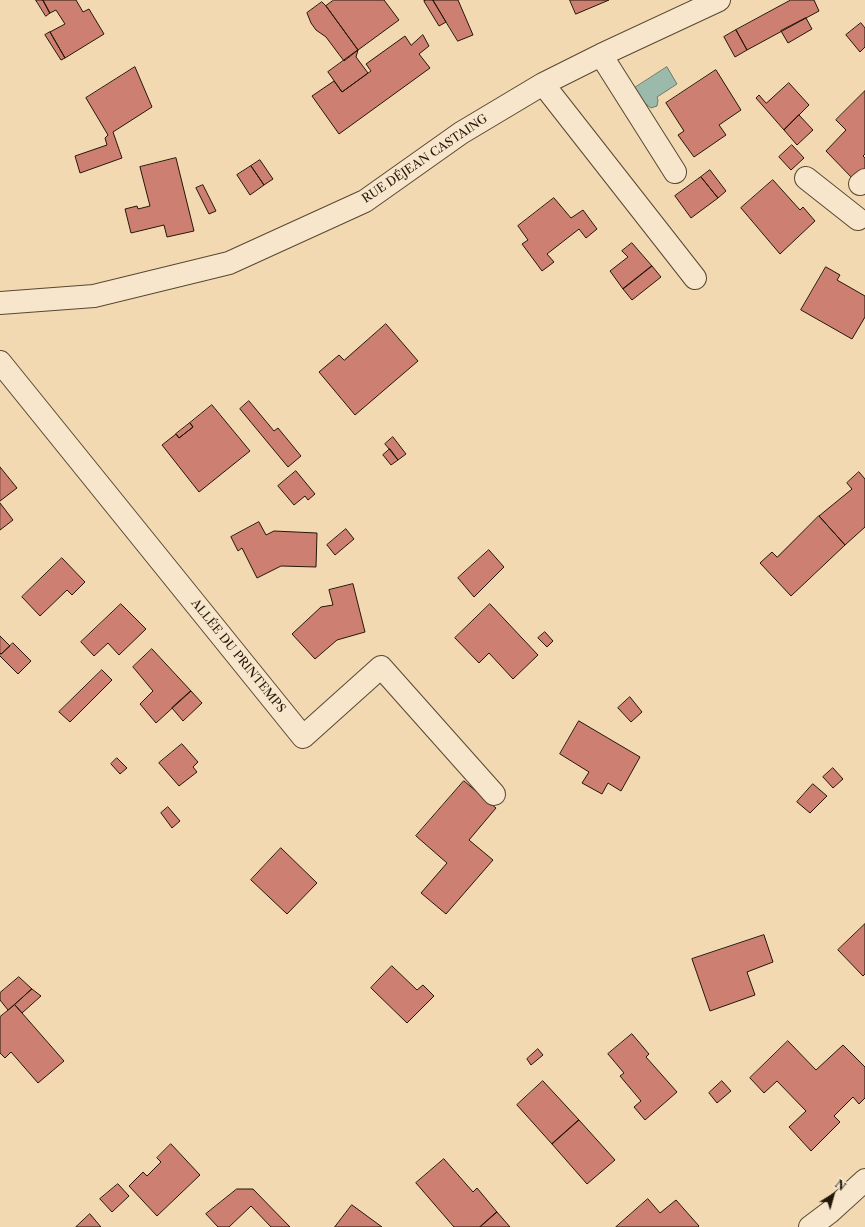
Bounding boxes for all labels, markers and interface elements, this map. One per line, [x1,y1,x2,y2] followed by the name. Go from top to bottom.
[360,112,490,206] street label: RUE DÉJEAN CASTAING
[188,596,288,716] street label: ALLÉE DU PRINTEMPS
[813,1175,853,1215] north arrow
[832,1177,848,1194] text: N

